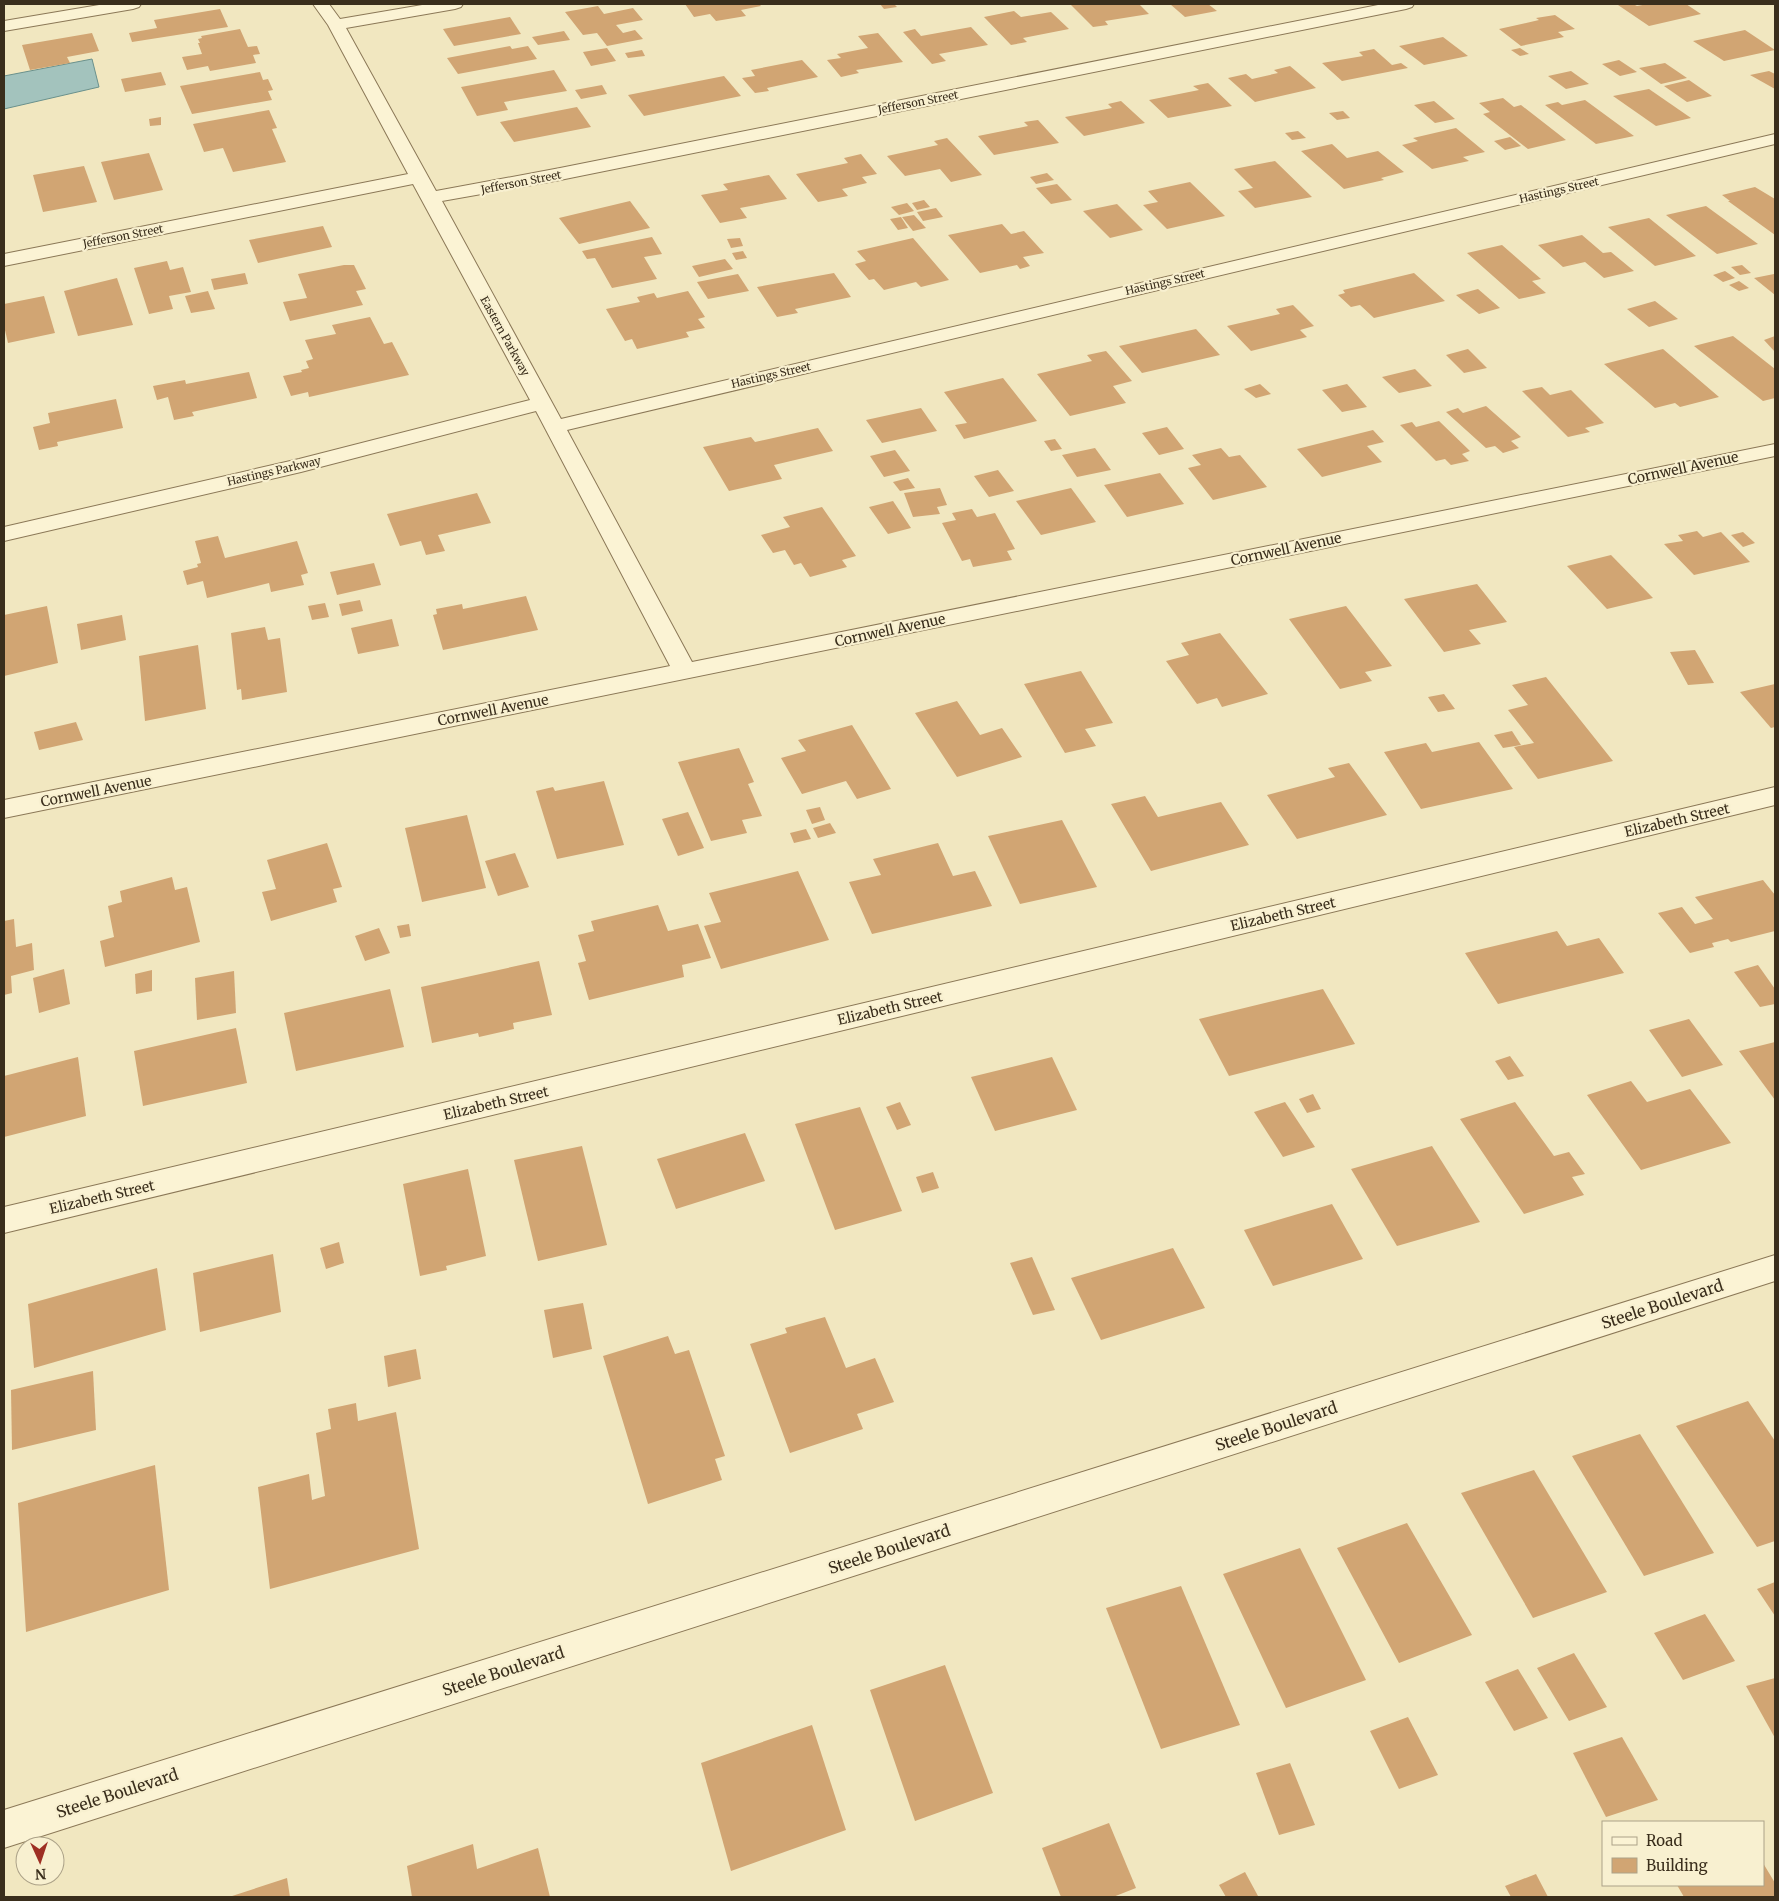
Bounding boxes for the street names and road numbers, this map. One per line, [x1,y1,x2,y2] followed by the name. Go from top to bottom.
[876,87,960,117] street label: Jefferson Street
[479,167,563,197] street label: Jefferson Street
[1518,174,1601,206] street label: Hastings Street
[81,221,165,251] street label: Jefferson Street
[1124,266,1207,298] street label: Hastings Street
[477,294,533,379] street label: Eastern Parkway
[730,359,813,391] street label: Hastings Street
[1626,447,1740,489] street label: Cornwell Avenue
[226,453,323,489] street label: Hastings Parkway
[1229,528,1343,570] street label: Cornwell Avenue
[833,609,947,651] street label: Cornwell Avenue
[436,690,550,730] street label: Cornwell Avenue
[39,771,153,811] street label: Cornwell Avenue
[1623,799,1732,841] street label: Elizabeth Street
[1229,893,1338,935] street label: Elizabeth Street
[836,987,945,1029] street label: Elizabeth Street
[442,1082,551,1124] street label: Elizabeth Street
[48,1176,157,1218] street label: Elizabeth Street
[1598,1275,1726,1333] street label: Steele Boulevard
[1212,1397,1340,1455] street label: Steele Boulevard
[825,1520,953,1578] street label: Steele Boulevard
[439,1642,567,1700] street label: Steele Boulevard
[53,1764,181,1822] street label: Steele Boulevard

